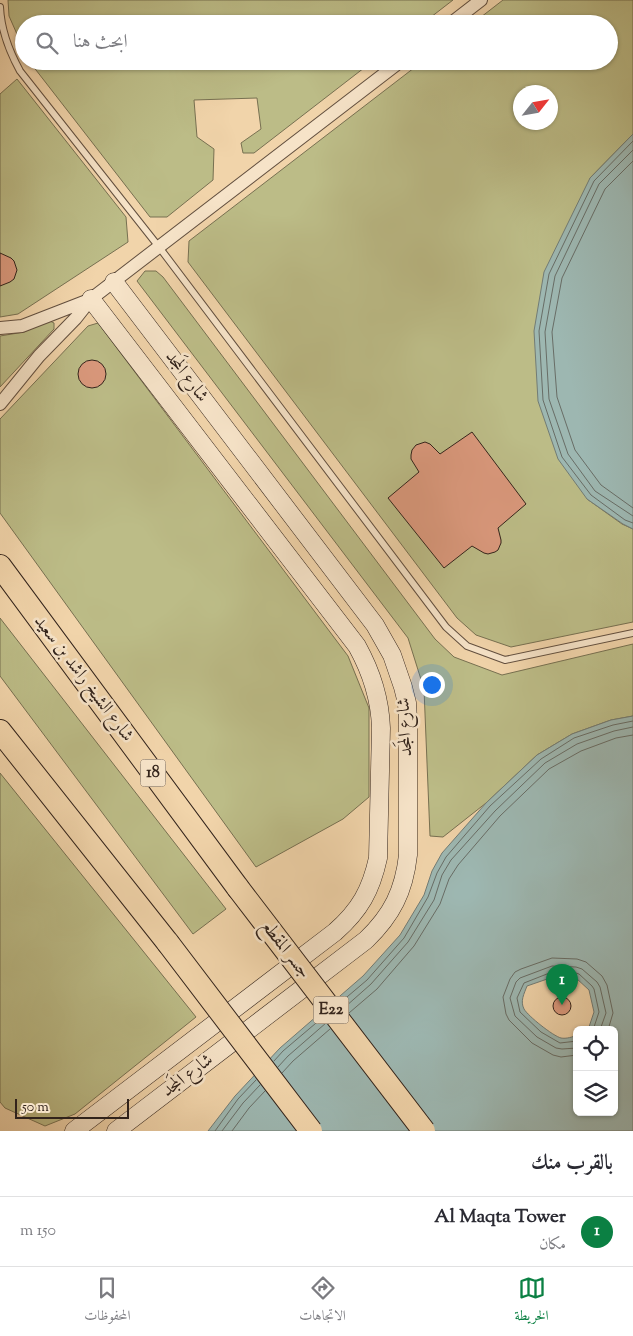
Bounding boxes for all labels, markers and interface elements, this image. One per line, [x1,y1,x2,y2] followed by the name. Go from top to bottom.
[15,15,618,70] search box
[33,29,61,57] icon: search
[73,29,128,56] text: ابحث هنا
[513,85,558,130] north arrow
[158,344,216,408] street label: شارع المَجد
[26,610,139,748] street label: شارع الشيخ راشد بن سعيد
[419,672,445,698] your location
[389,697,421,757] street label: شارع المَجد
[140,760,166,786] road number: 18
[253,915,316,986] street label: جسر المقطع
[546,964,578,1005] pin: 1
[314,996,348,1024] road number: E22
[573,1026,618,1116] map controls
[573,1026,618,1071] button: locate
[155,1046,219,1104] street label: شارع المَجد
[573,1071,618,1116] button: layers
[15,1096,129,1119] scale bar
[22,1098,49,1118] text: 50 m
[531,1149,613,1179] text: بالقرب منك
[434,1204,566,1231] text: Al Maqta Tower
[20,1220,56,1243] text: 150 m
[594,1220,600,1243] text: 1
[539,1234,566,1257] text: مكان
[84,1274,131,1329] tab: المحفوظات
[299,1274,346,1329] tab: الاتجاهات
[515,1274,549,1329] tab: الخريطة

